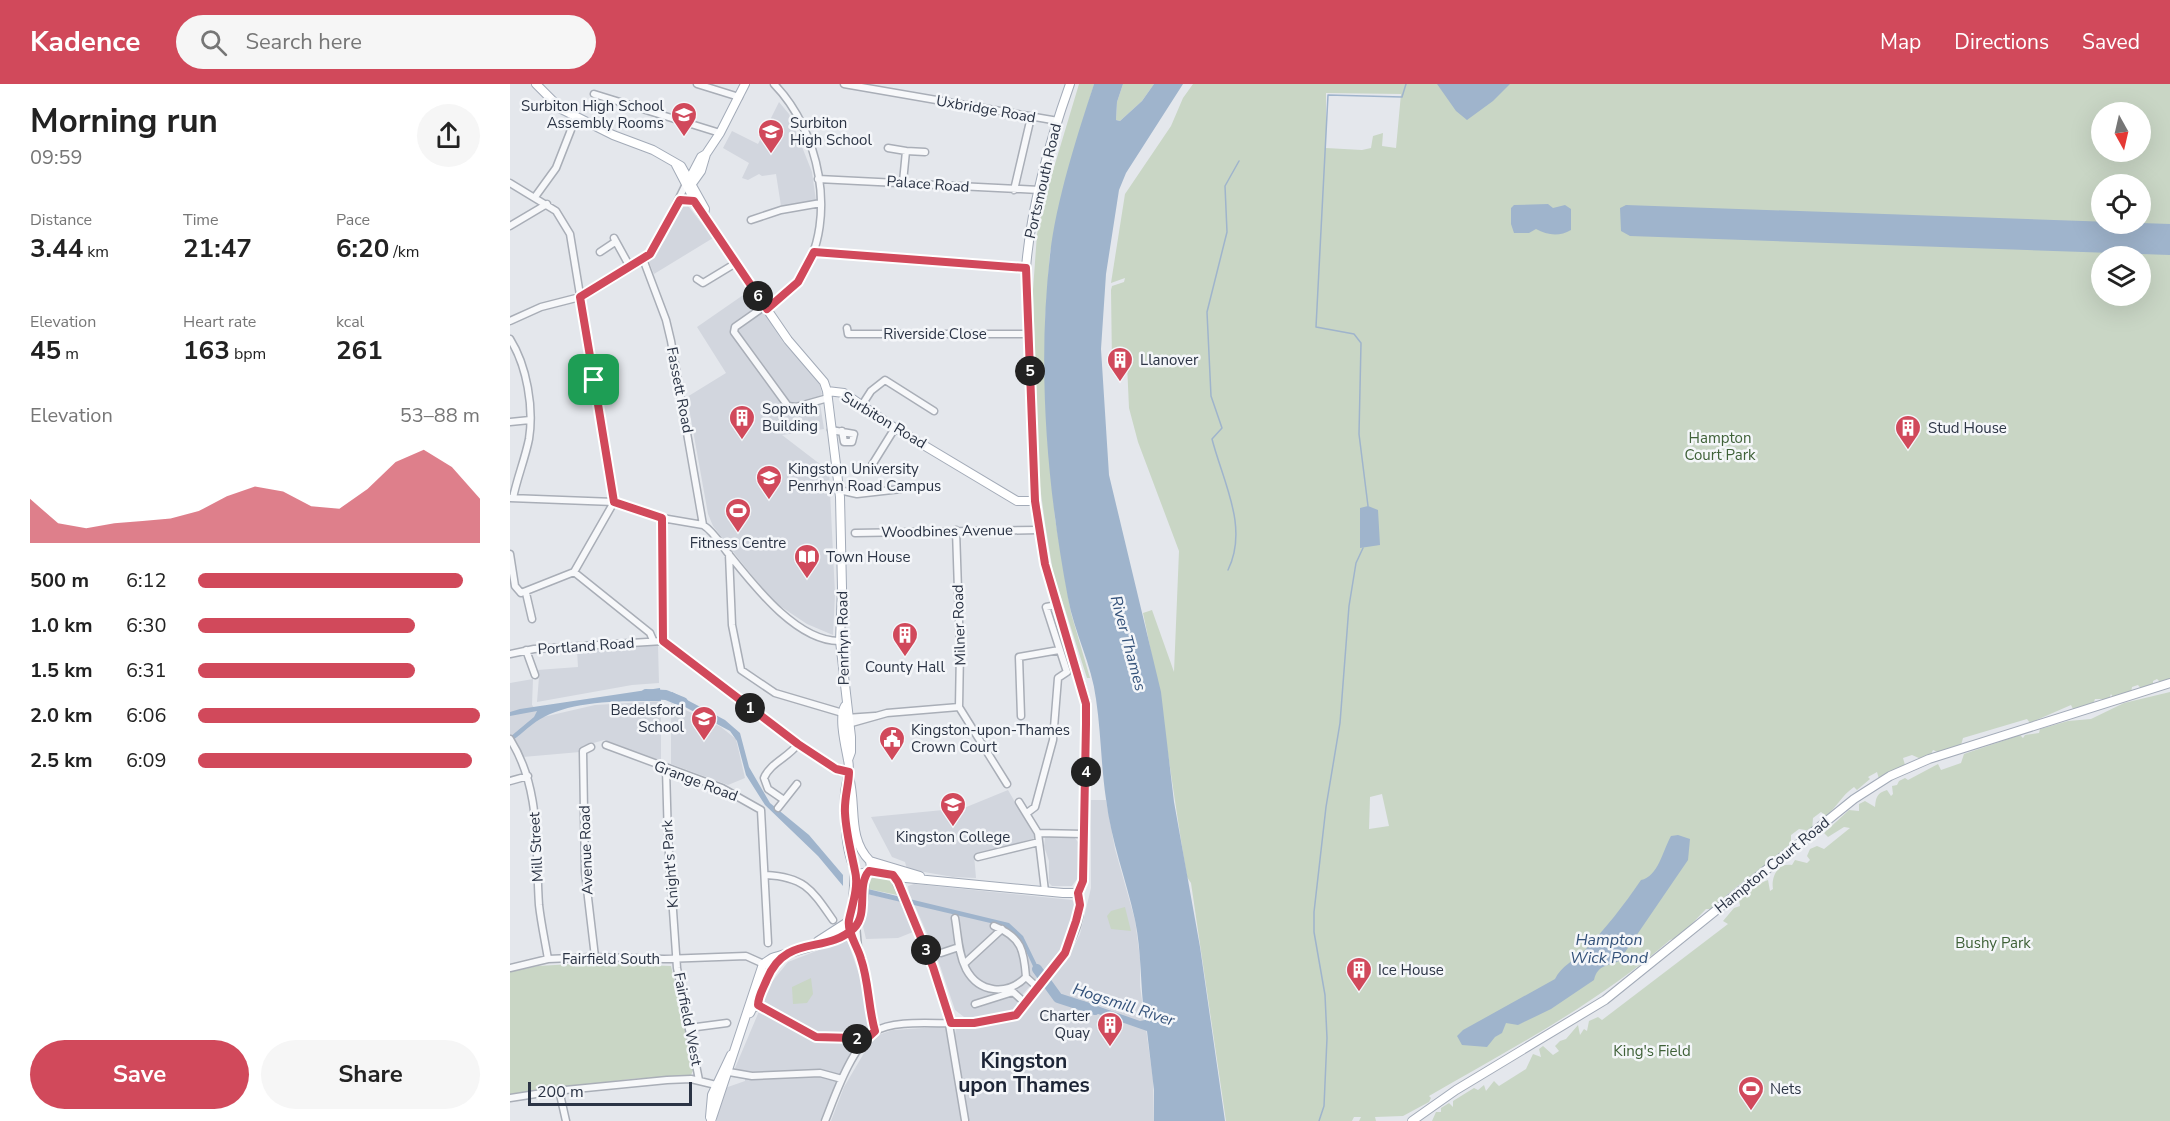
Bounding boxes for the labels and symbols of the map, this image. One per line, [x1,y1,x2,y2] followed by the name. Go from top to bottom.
[935,90,1037,128] street label: Uxbridge Road
[521,96,665,133] place label: Surbiton High School Assembly Rooms
[669,100,699,138] school or university icon: Surbiton High School Assembly Rooms
[2091,102,2151,162] north arrow
[790,113,872,150] place label: Surbiton High School
[756,117,786,155] school or university icon: Surbiton High School
[1020,121,1066,241] street label: Portsmouth Road
[886,171,970,197] street label: Palace Road
[743,281,773,311] pin: 6
[883,324,987,344] street label: Riverside Close
[662,345,698,435] street label: Fassett Road
[1105,345,1135,383] building icon: Llanover
[1140,350,1199,370] place label: Llanover
[568,354,619,405] pin
[1015,356,1045,386] pin: 5
[838,387,930,453] street label: Surbiton Road
[762,399,818,436] place label: Sopwith Building
[727,403,757,441] building icon: Sopwith Building
[1893,413,1923,451] building icon: Stud House
[1928,418,2007,438] place label: Stud House
[1684,428,1756,465] park label: Hampton Court Park
[788,459,941,496] place label: Kingston University Penrhyn Road Campus
[754,463,784,501] school or university icon: Kingston University Penrhyn Road Campus
[723,496,753,534] sports icon: Fitness Centre
[881,520,1013,542] street label: Woodbines Avenue
[690,533,786,553] place label: Fitness Centre
[792,542,822,580] library icon: Town House
[826,547,910,567] place label: Town House
[948,584,970,666] street label: Milner Road
[832,591,854,685] street label: Penrhyn Road
[1105,593,1151,694] water label: River Thames
[890,620,920,658] building icon: County Hall
[537,633,635,659] street label: Portland Road
[865,657,946,677] place label: County Hall
[735,693,765,723] pin: 1
[610,700,685,737] place label: Bedelsford School
[689,704,719,742] school or university icon: Bedelsford School
[911,720,1070,757] place label: Kingston-upon-Thames Crown Court
[877,724,907,762] public building icon: Kingston-upon-Thames Crown Court
[651,756,741,806] street label: Grange Road
[1071,757,1101,787] pin: 4
[938,790,968,828] school or university icon: Kingston College
[574,805,598,895] street label: Avenue Road
[524,811,548,882] street label: Mill Street
[1710,812,1834,918] street label: Hampton Court Road
[657,819,683,909] street label: Knight's Park
[896,827,1010,847] place label: Kingston College
[1570,929,1649,969] water label: Hampton Wick Pond
[1955,933,2031,953] park label: Bushy Park
[911,935,941,965] pin: 3
[562,949,660,969] street label: Fairfield South
[1344,955,1374,993] building icon: Ice House
[1378,960,1444,980] place label: Ice House
[669,971,707,1068] street label: Fairfield West
[1070,978,1179,1032] water label: Hogsmill River
[1039,1006,1091,1043] place label: Charter Quay
[1095,1010,1125,1048] building icon: Charter Quay
[842,1024,872,1054] pin: 2
[1613,1041,1691,1061] park label: King's Field
[958,1047,1090,1099] district label: Kingston upon Thames
[1736,1074,1766,1112] sports icon: Nets
[528,1079,692,1106] scale bar
[1770,1079,1802,1099] place label: Nets

